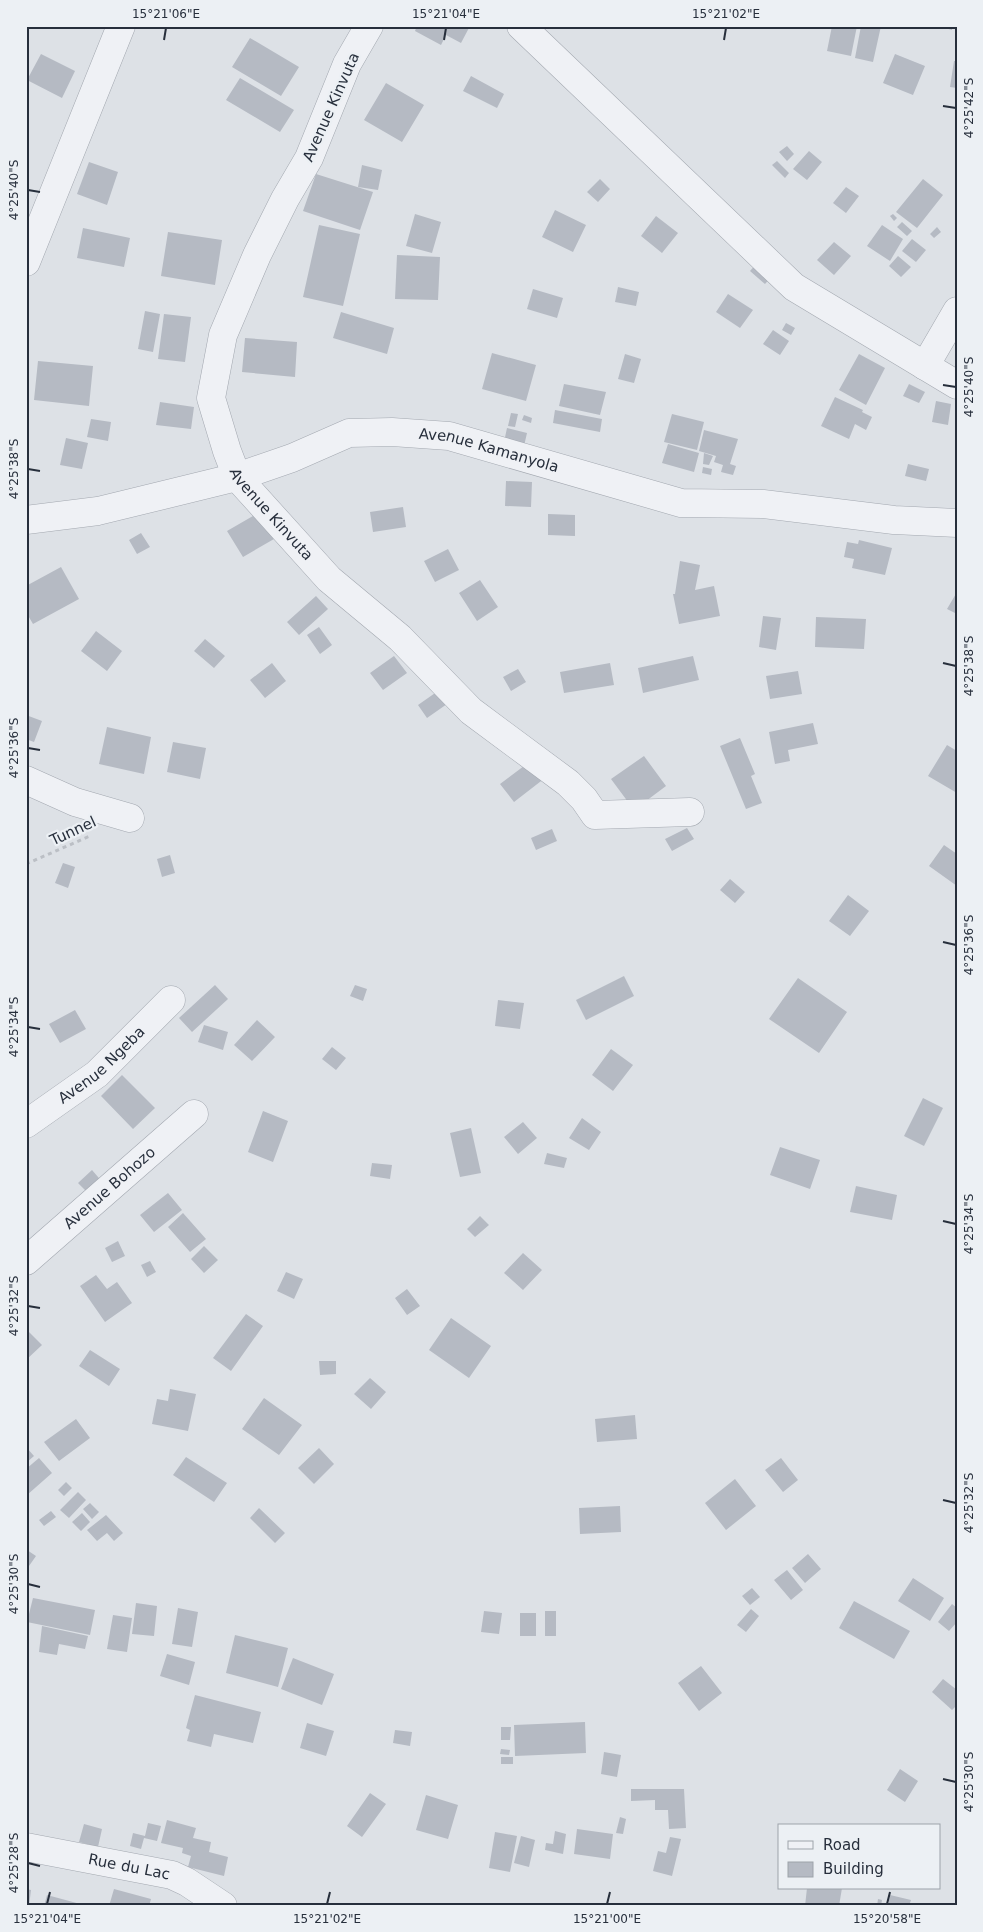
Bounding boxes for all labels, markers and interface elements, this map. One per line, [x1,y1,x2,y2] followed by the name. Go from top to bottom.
[132,7,200,21] text: 15°21'06"E
[412,7,480,21] text: 15°21'04"E
[692,7,760,21] text: 15°21'02"E
[299,50,363,164] street label: Avenue Kinvuta
[962,78,976,138] text: 4°25'42"S
[7,160,21,220] text: 4°25'40"S
[962,357,976,417] text: 4°25'40"S
[418,425,561,476] street label: Avenue Kamanyola
[7,439,21,499] text: 4°25'38"S
[226,466,317,564] street label: Avenue Kinvuta
[962,636,976,696] text: 4°25'38"S
[7,718,21,778] text: 4°25'36"S
[46,813,99,850] street label: Tunnel
[962,915,976,975] text: 4°25'36"S
[7,997,21,1057] text: 4°25'34"S
[55,1023,148,1108] street label: Avenue Ngeba
[60,1143,159,1233] street label: Avenue Bohozo
[962,1194,976,1254] text: 4°25'34"S
[7,1276,21,1336] text: 4°25'32"S
[962,1473,976,1533] text: 4°25'32"S
[7,1554,21,1614] text: 4°25'30"S
[962,1752,976,1812] text: 4°25'30"S
[778,1824,940,1890] legend
[7,1833,21,1893] text: 4°25'28"S
[823,1836,861,1854] text: Road
[87,1850,172,1883] street label: Rue du Lac
[823,1860,884,1878] text: Building
[13,1912,81,1926] text: 15°21'04"E
[293,1912,361,1926] text: 15°21'02"E
[573,1912,641,1926] text: 15°21'00"E
[853,1912,921,1926] text: 15°20'58"E

